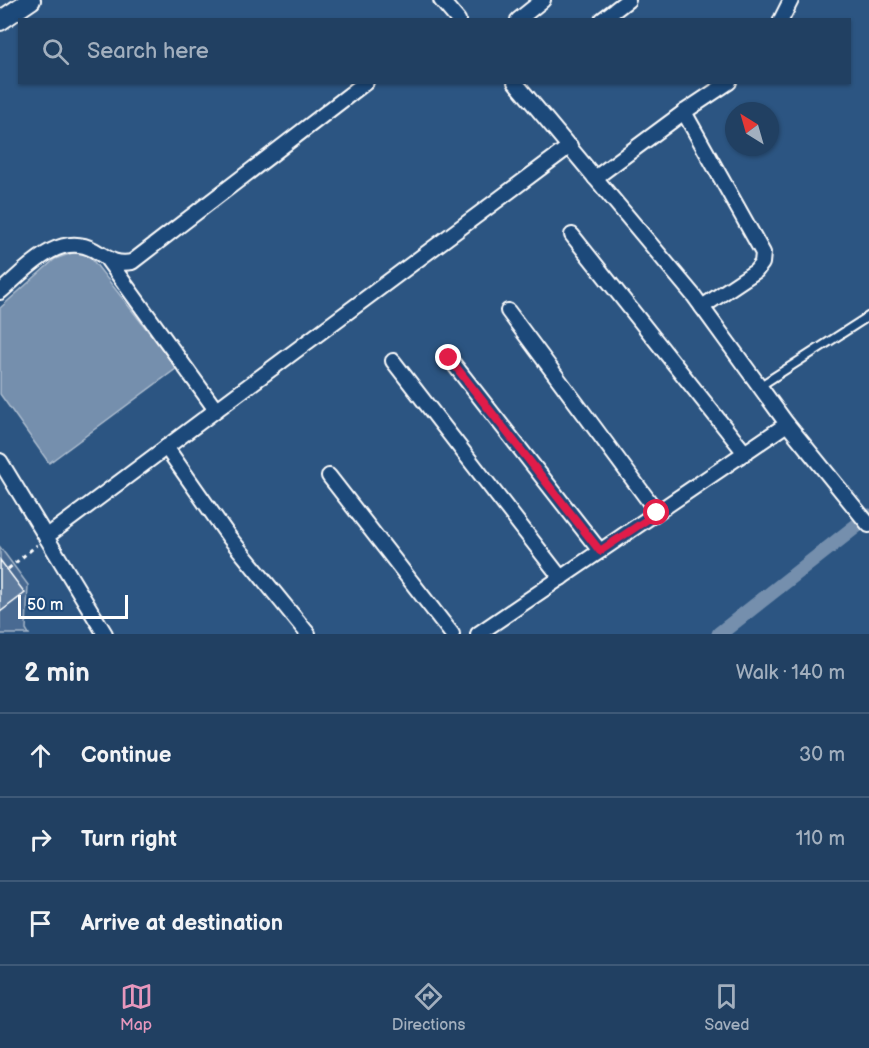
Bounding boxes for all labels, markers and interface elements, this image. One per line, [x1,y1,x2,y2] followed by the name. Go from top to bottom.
[18,18,851,84] search box
[39,35,72,68] icon: search
[87,38,209,65] text: Search here
[725,102,779,156] north arrow
[435,344,461,370] route end
[643,499,669,525] route start
[18,592,128,620] scale bar
[27,596,63,615] text: 50 m
[24,658,90,689] text: 2 min
[736,661,845,685] text: Walk · 140 m
[24,739,57,772] icon: ahead
[81,742,171,769] text: Continue
[799,743,845,767] text: 30 m
[24,823,57,856] icon: right
[81,826,177,853] text: Turn right
[796,827,845,851] text: 110 m
[24,907,57,940] icon: arrive
[81,910,283,937] text: Arrive at destination
[120,980,153,1035] tab: Map
[392,980,465,1035] tab: Directions
[704,980,749,1035] tab: Saved

